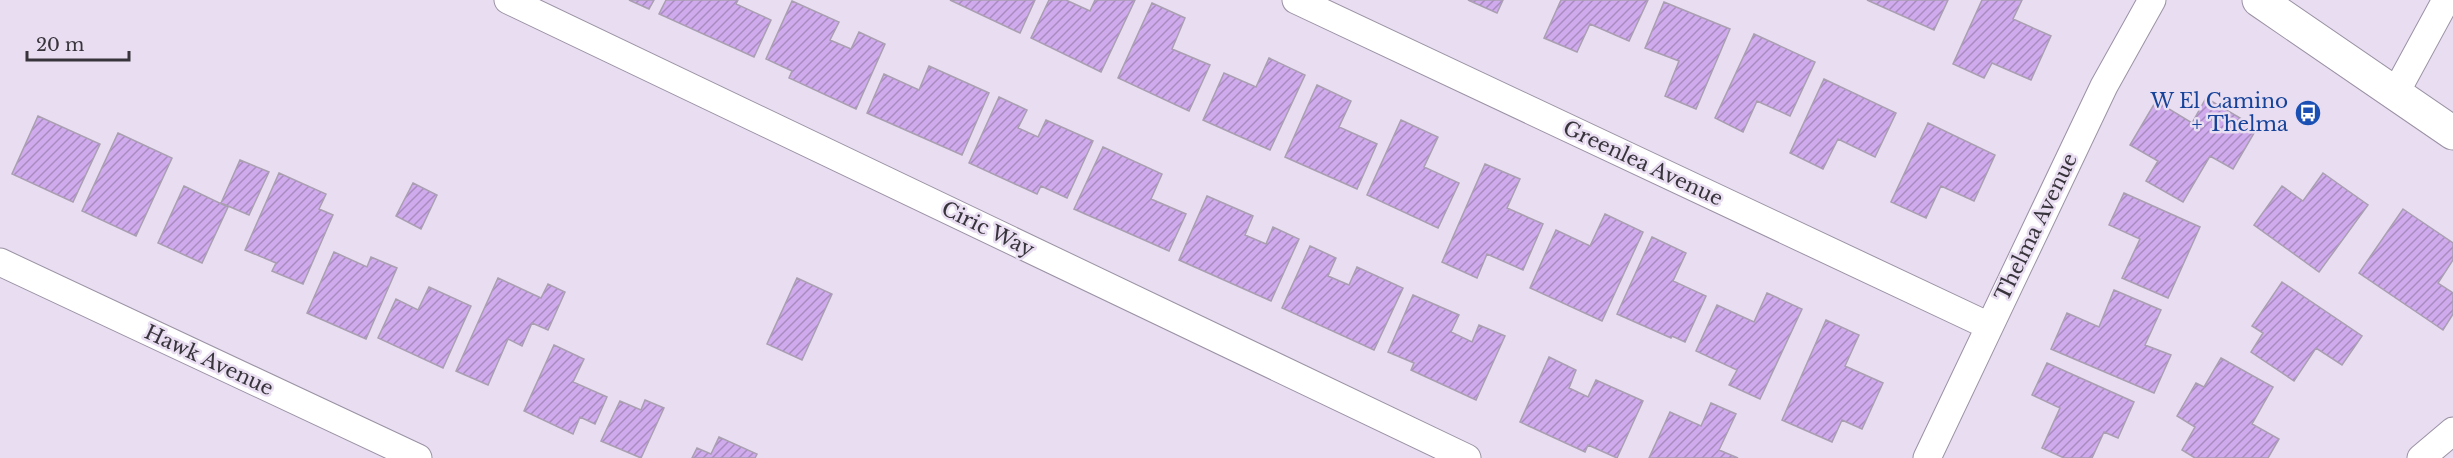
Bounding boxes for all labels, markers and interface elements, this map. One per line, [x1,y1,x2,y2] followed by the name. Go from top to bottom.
[27,24,129,62] scale bar
[36,34,84,56] text: 20 m
[2150,89,2289,136] place label: W El Camino + Thelma
[2293,98,2323,128] bus stop icon: W El Camino + Thelma
[1559,115,1727,211] street label: Greenlea Avenue
[1990,149,2082,305] street label: Thelma Avenue
[938,196,1038,262] street label: Ciric Way
[141,320,277,400] street label: Hawk Avenue

